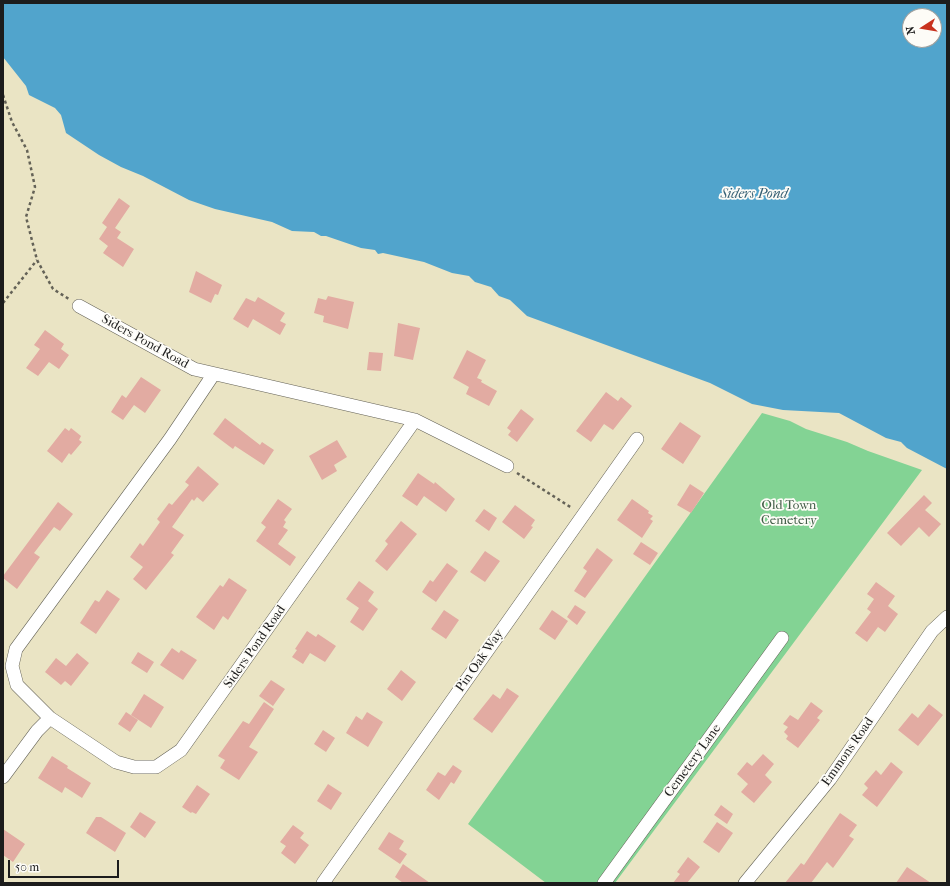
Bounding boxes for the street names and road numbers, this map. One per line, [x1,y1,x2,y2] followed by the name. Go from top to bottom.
[99,312,191,372] street label: Siders Pond Road
[221,603,289,691] street label: Siders Pond Road
[453,627,507,695] street label: Pin Oak Way
[819,715,877,789] street label: Emmons Road
[661,721,725,801] street label: Cemetery Lane

